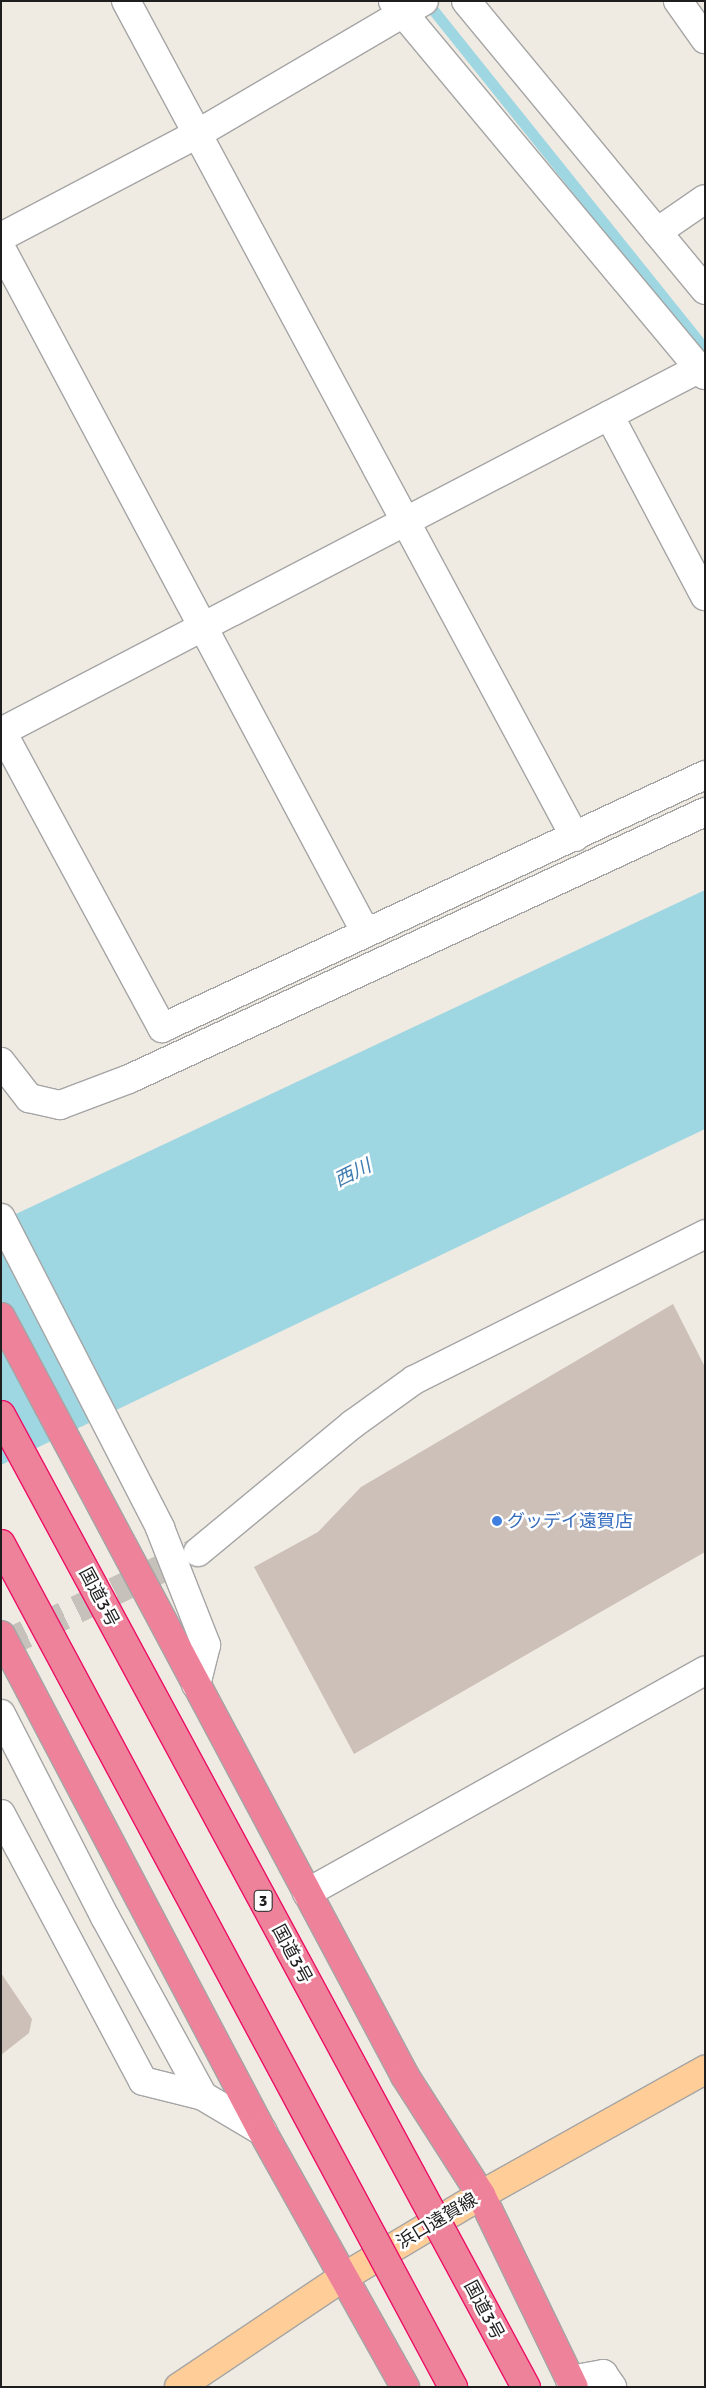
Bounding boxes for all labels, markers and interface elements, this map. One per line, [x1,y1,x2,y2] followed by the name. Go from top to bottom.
[331,1155,375,1193] water label: 西川
[507,1510,633,1532] place label: グッデイ遠賀店
[491,1515,503,1527] marker: グッデイ遠賀店
[75,1564,123,1630] street label: 国道3号
[253,1888,273,1914] road number: 3
[268,1921,316,1987] street label: 国道3号
[393,2189,481,2253] street label: 浜口遠賀線
[460,2277,508,2343] street label: 国道3号

